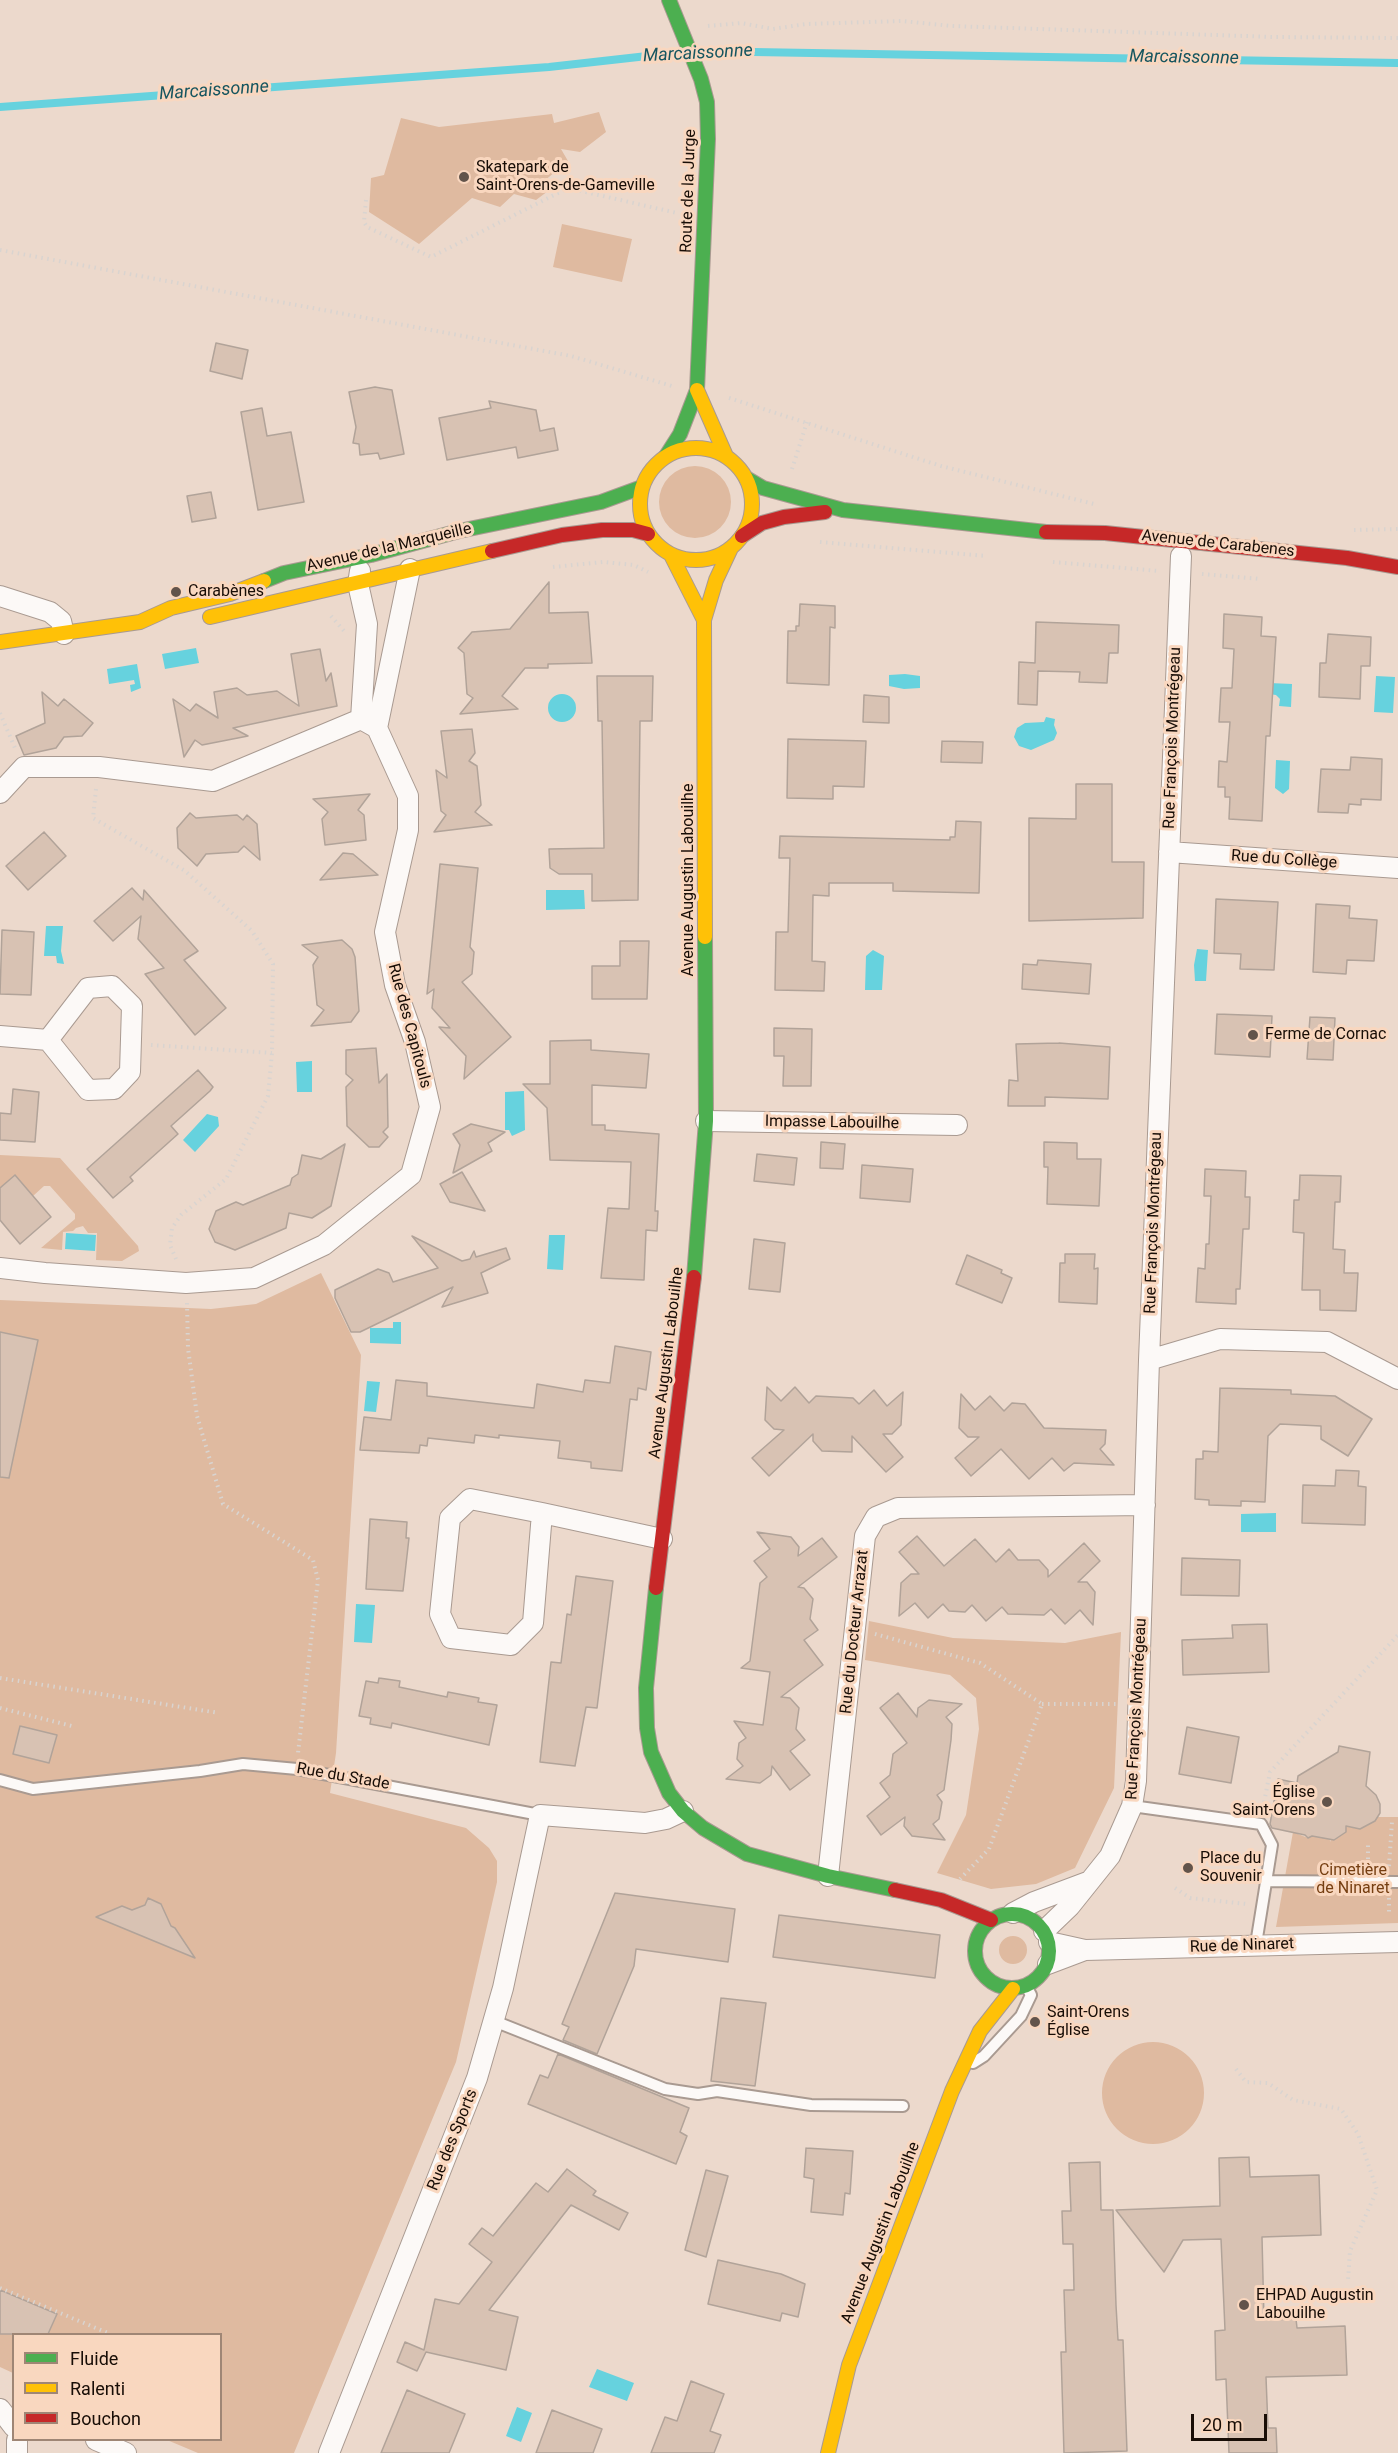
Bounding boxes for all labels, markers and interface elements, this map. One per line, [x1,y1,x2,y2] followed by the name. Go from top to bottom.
[643,40,753,68] water label: Marcaissonne
[1129,46,1239,70] water label: Marcaissonne
[158,76,270,106] water label: Marcaissonne
[677,129,701,253] street label: Route de la Jurge
[476,158,655,196] place label: Skatepark de Saint-Orens-de-Gameville
[457,170,471,184] marker: Skatepark de Saint-Orens-de-Gameville
[305,520,473,576] street label: Avenue de la Marqueille
[1141,526,1295,562] street label: Avenue de Carabenes
[188,582,264,602] place label: Carabènes
[169,585,183,599] marker: Carabènes
[1160,647,1186,829] street label: Rue François Montrégeau
[679,784,699,976] street label: Avenue Augustin Labouilhe
[1230,847,1338,873] street label: Rue du Collège
[383,962,435,1090] street label: Rue des Capitouls
[1265,1025,1386,1045] place label: Ferme de Cornac
[1246,1028,1260,1042] marker: Ferme de Cornac
[765,1112,899,1134] street label: Impasse Labouilhe
[1141,1132,1167,1314] street label: Rue François Montrégeau
[646,1266,688,1460] street label: Avenue Augustin Labouilhe
[837,1549,873,1715] street label: Rue du Docteur Arrazat
[1123,1618,1151,1800] street label: Rue François Montrégeau
[295,1759,391,1795] street label: Rue du Stade
[1233,1783,1315,1821] place label: Église Saint-Orens
[1320,1795,1334,1809] marker: Église Saint-Orens
[1200,1849,1262,1887] place label: Place du Souvenir
[1181,1861,1195,1875] marker: Place du Souvenir
[1316,1861,1390,1899] park label: Cimetière de Ninaret
[1189,1935,1295,1957] street label: Rue de Ninaret
[1047,2003,1129,2041] place label: Saint-Orens Église
[1028,2015,1042,2029] marker: Saint-Orens Église
[424,2086,482,2194] street label: Rue des Sports
[837,2140,925,2326] street label: Avenue Augustin Labouilhe
[1256,2286,1374,2324] place label: EHPAD Augustin Labouilhe
[1237,2298,1251,2312] marker: EHPAD Augustin Labouilhe
[12,2333,222,2441] legend
[70,2348,118,2369] text: Fluide
[70,2378,125,2399] text: Ralenti
[1194,2402,1270,2440] scale bar
[70,2408,141,2429] text: Bouchon
[1202,2414,1242,2435] text: 20 m

